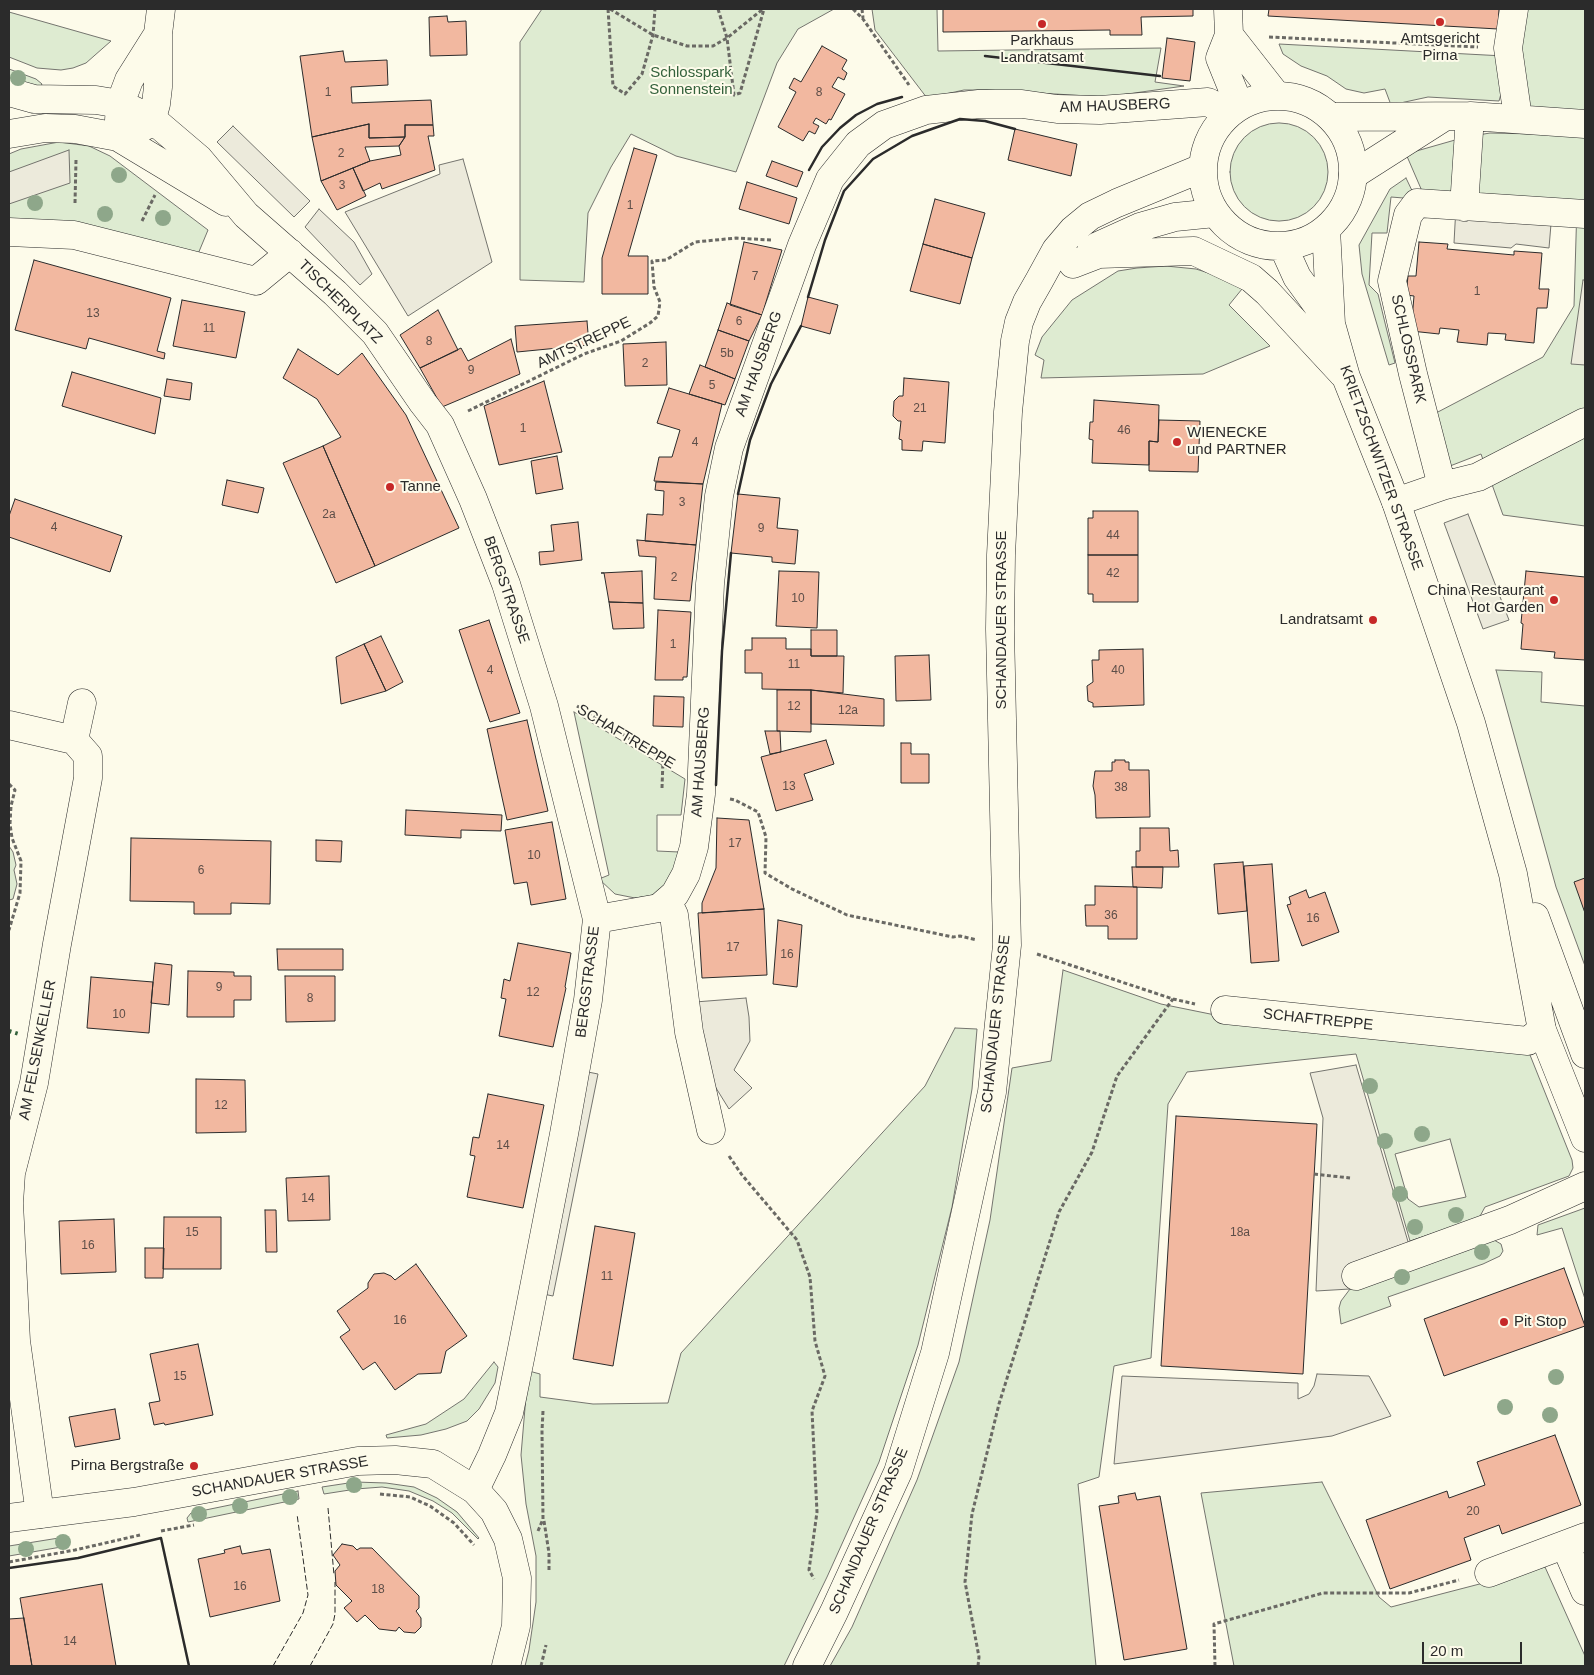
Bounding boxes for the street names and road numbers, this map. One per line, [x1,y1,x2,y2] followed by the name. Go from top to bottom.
[1059,95,1171,117] street label: AM HAUSBERG
[294,256,386,348] street label: TISCHERPLATZ
[1387,293,1429,405] street label: SCHLOSSPARK
[732,309,786,419] street label: AM HAUSBERG
[534,313,634,373] street label: AMTSTREPPE
[1335,363,1427,573] street label: KRIETZSCHWITZER STRASSE
[993,530,1011,710] street label: SCHANDAUER STRASSE
[479,534,533,646] street label: BERGSTRASSE
[574,701,678,773] street label: SCHAFTREPPE
[688,706,714,818] street label: AM HAUSBERG
[572,925,604,1039] street label: BERGSTRASSE
[978,934,1014,1114] street label: SCHANDAUER STRASSE
[16,978,60,1122] street label: AM FELSENKELLER
[1262,1005,1374,1035] street label: SCHAFTREPPE
[826,1445,912,1617] street label: SCHANDAUER STRASSE
[190,1453,370,1501] street label: SCHANDAUER STRASSE

